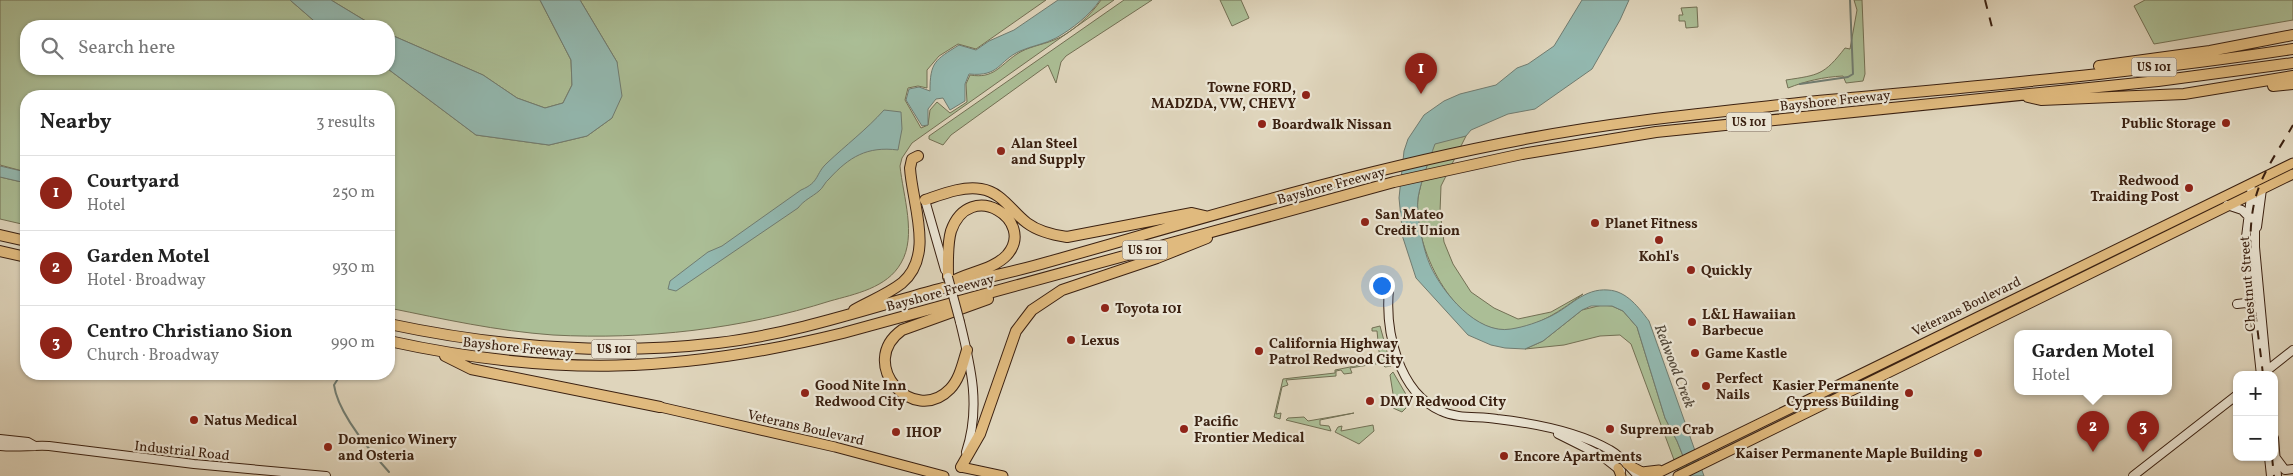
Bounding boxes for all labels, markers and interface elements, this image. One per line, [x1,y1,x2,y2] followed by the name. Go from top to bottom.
[20,20,395,75] search box
[38,34,66,62] icon: search
[78,35,175,61] text: Search here
[1405,53,1437,94] pin: 1
[2132,58,2176,76] road number: US 101
[1151,79,1296,114] place label: Towne FORD, MADZDA, VW, CHEVY
[1779,86,1892,117] street label: Bayshore Freeway
[1300,89,1312,101] marker: Towne FORD, MADZDA, VW, CHEVY
[40,108,111,137] text: Nearby
[316,112,375,134] text: 3 results
[1726,112,1772,132] road number: US 101
[2121,115,2216,134] place label: Public Storage
[1272,116,1392,135] place label: Boardwalk Nissan
[2220,117,2232,129] marker: Public Storage
[1256,118,1268,130] marker: Boardwalk Nissan
[1011,135,1086,170] place label: Alan Steel and Supply
[995,145,1007,157] marker: Alan Steel and Supply
[1275,163,1388,210] street label: Bayshore Freeway
[87,169,179,195] text: Courtyard
[2090,172,2179,207] place label: Redwood Traiding Post
[53,182,59,204] text: 1
[332,182,375,204] text: 250 m
[2183,182,2195,194] marker: Redwood Traiding Post
[87,195,125,217] text: Hotel
[1375,206,1460,241] place label: San Mateo Credit Union
[1605,215,1698,234] place label: Planet Fitness
[1359,216,1371,228] marker: San Mateo Credit Union
[1589,217,1601,229] marker: Planet Fitness
[1653,234,1665,246] marker: Kohl's
[2236,235,2261,332] street label: Chestnut Street
[1122,240,1168,260] road number: US 101
[87,244,210,270] text: Garden Motel
[1639,248,1679,267] place label: Kohl's
[52,257,60,279] text: 2
[332,257,375,279] text: 930 m
[1701,262,1752,281] place label: Quickly
[1685,264,1697,276] marker: Quickly
[87,270,206,292] text: Hotel · Broadway
[884,270,997,317] street label: Bayshore Freeway
[1369,273,1395,299] your location
[1909,273,2024,342] street label: Veterans Boulevard
[1115,300,1182,319] place label: Toyota 101
[1099,302,1111,314] marker: Toyota 101
[1702,306,1796,341] place label: L&L Hawaiian Barbecue
[1686,316,1698,328] marker: L&L Hawaiian Barbecue
[87,319,292,345] text: Centro Christiano Sion
[1648,321,1699,412] water label: Redwood Creek
[2014,330,2172,395] popup
[52,332,60,354] text: 3
[331,332,375,354] text: 990 m
[1081,332,1120,351] place label: Lexus
[461,333,575,364] street label: Bayshore Freeway
[1065,334,1077,346] marker: Lexus
[1269,335,1403,370] place label: California Highway Patrol Redwood City
[592,339,636,358] road number: US 101
[2032,339,2154,365] text: Garden Motel
[87,345,219,367] text: Church · Broadway
[1253,345,1265,357] marker: California Highway Patrol Redwood City
[1705,345,1787,364] place label: Game Kastle
[1689,347,1701,359] marker: Game Kastle
[2032,365,2070,387] text: Hotel
[1716,370,1763,405] place label: Perfect Nails
[2233,371,2278,461] map controls
[2233,371,2278,416] button: +
[815,377,906,412] place label: Good Nite Inn Redwood City
[1772,377,1899,412] place label: Kasier Permanente Cypress Building
[1700,380,1712,392] marker: Perfect Nails
[799,387,811,399] marker: Good Nite Inn Redwood City
[1903,387,1915,399] marker: Kasier Permanente Cypress Building
[1380,393,1506,412] place label: DMV Redwood City
[1364,395,1376,407] marker: DMV Redwood City
[745,406,866,451] street label: Veterans Boulevard
[2077,411,2109,452] pin: 2
[2127,411,2159,452] pin: 3
[204,412,298,431] place label: Natus Medical
[1194,413,1305,448] place label: Pacific Frontier Medical
[188,414,200,426] marker: Natus Medical
[2233,416,2278,461] button: −
[1620,421,1714,440] place label: Supreme Crab
[1178,423,1190,435] marker: Pacific Frontier Medical
[1604,423,1616,435] marker: Supreme Crab
[906,424,942,443] place label: IHOP
[890,426,902,438] marker: IHOP
[338,431,457,466] place label: Domenico Winery and Osteria
[133,437,231,466] street label: Industrial Road
[322,441,334,453] marker: Domenico Winery and Osteria
[1735,445,1968,464] place label: Kaiser Permanente Maple Building
[1972,447,1984,459] marker: Kaiser Permanente Maple Building
[1514,448,1642,467] place label: Encore Apartments
[1498,450,1510,462] marker: Encore Apartments

